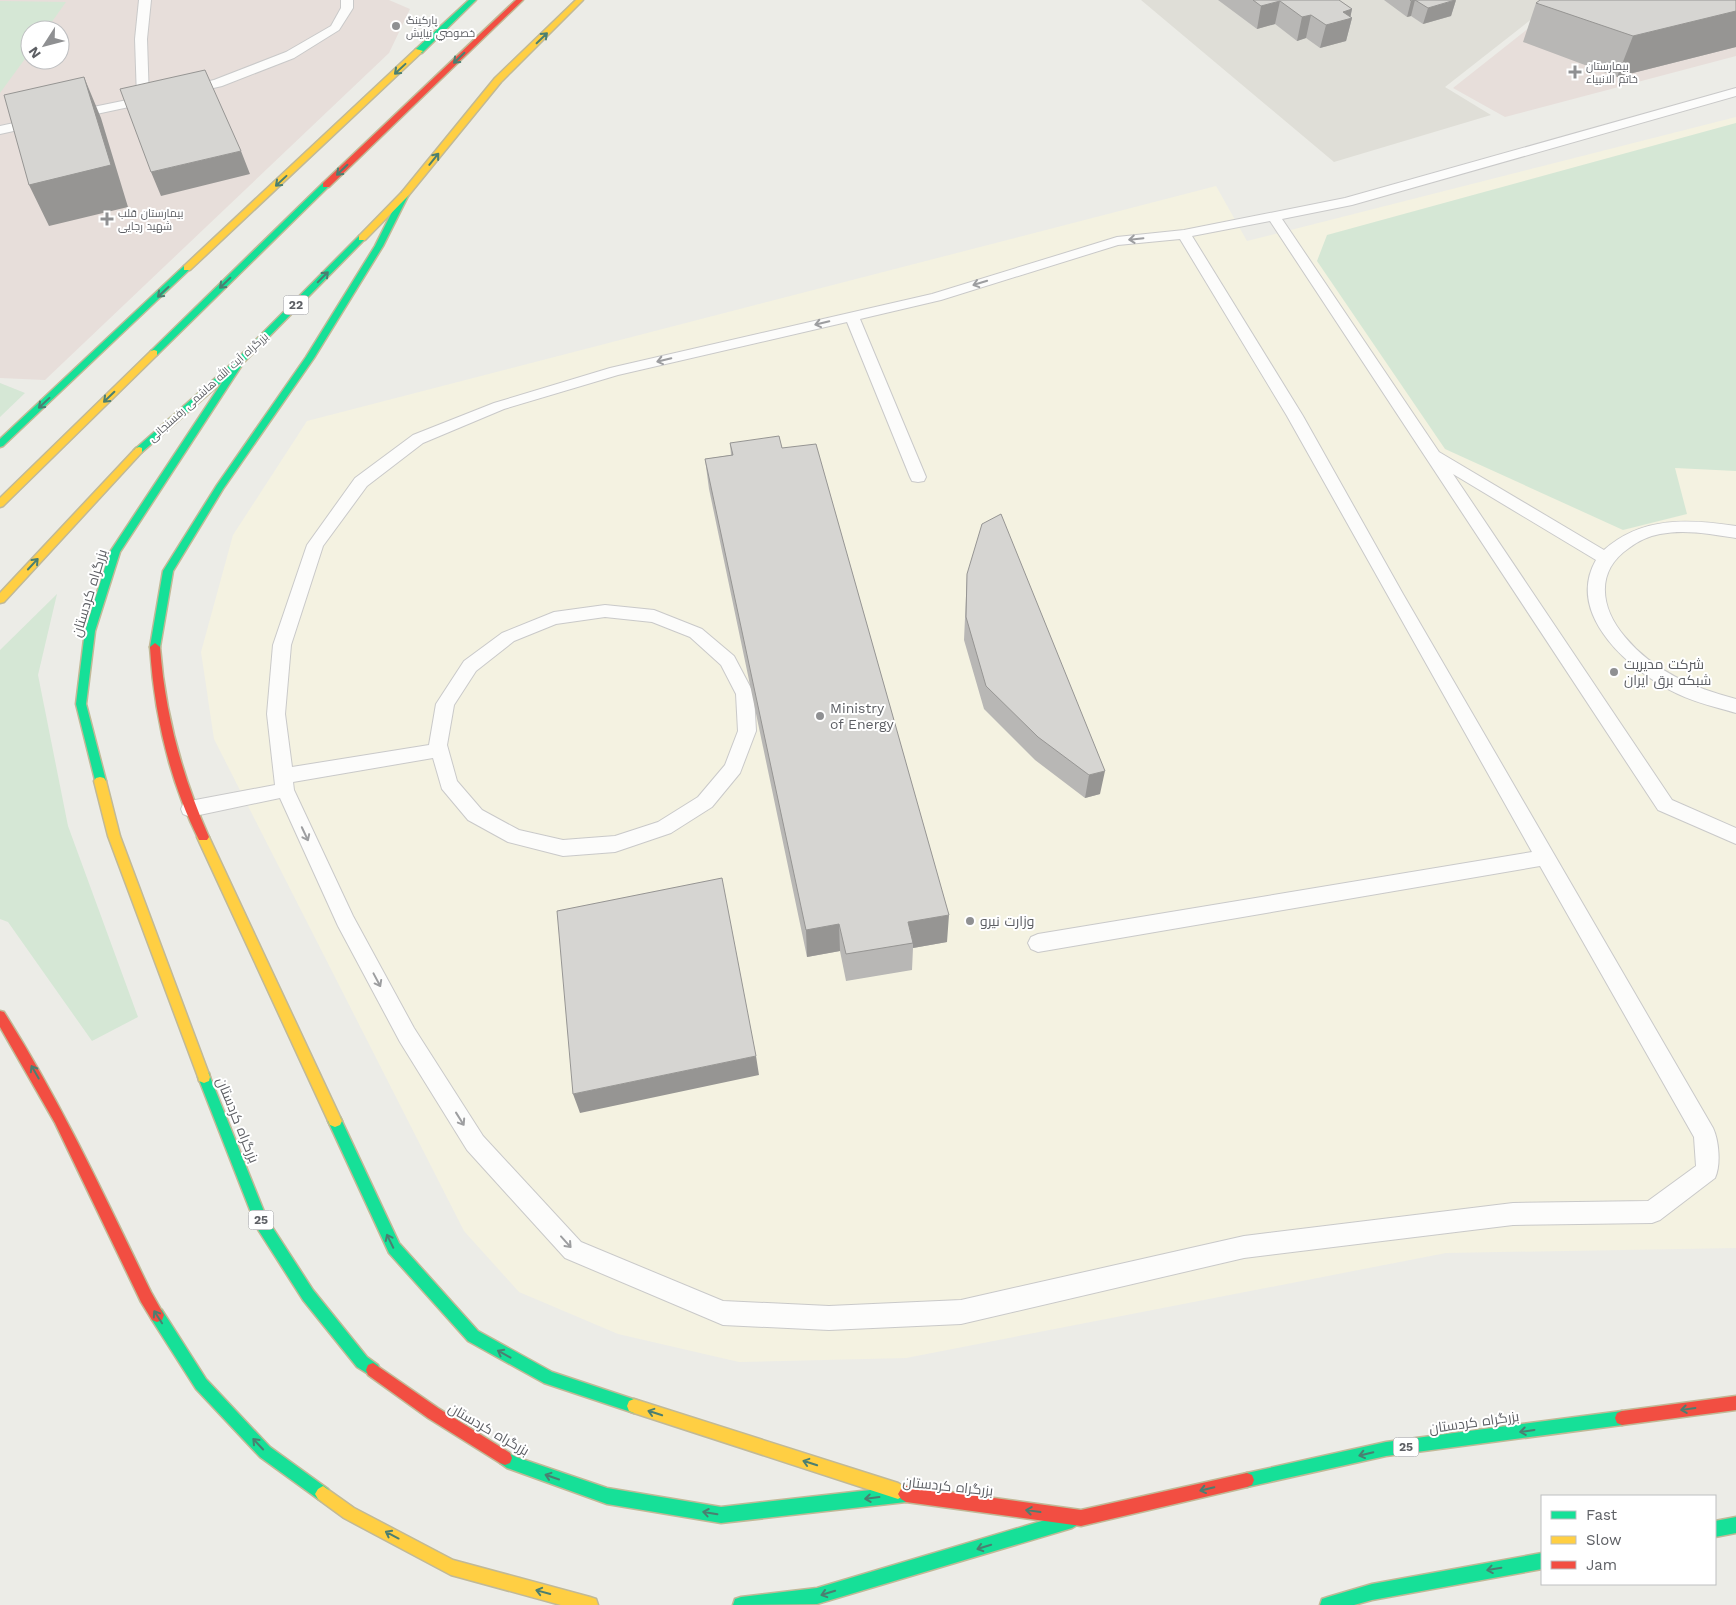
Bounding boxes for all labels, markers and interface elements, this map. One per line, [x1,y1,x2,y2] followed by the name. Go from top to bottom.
[406,14,475,41] place label: پاركينگ خصوصي نيايش
[20,20,70,70] north arrow
[390,20,402,32] marker: پاركينگ خصوصي نيايش
[535,32,548,44] one-way arrow
[25,44,44,62] text: N
[453,52,466,64] one-way arrow
[1586,60,1638,87] place label: بیمارستان خاتم الانبیاء
[393,63,406,75] one-way arrow
[1568,65,1582,79] marker: بیمارستان خاتم الانبیاء
[428,153,439,166] one-way arrow
[336,164,348,176] one-way arrow
[275,175,288,187] one-way arrow
[118,207,183,233] place label: بیمارستان قلب شهید رجایی
[100,212,114,226] marker: بیمارستان قلب شهید رجایی
[1128,234,1144,244] one-way arrow
[317,271,329,284] one-way arrow
[219,277,231,289] one-way arrow
[972,279,988,289] one-way arrow
[157,286,170,298] one-way arrow
[284,296,308,314] road number: 22
[815,319,831,328] one-way arrow
[144,329,271,445] street label: بزرگراه آیت الله هاشمی رفسنجانی
[656,356,672,365] one-way arrow
[103,391,115,403] one-way arrow
[38,397,51,409] one-way arrow
[68,547,110,639] street label: بزرگراه کردستان
[27,557,39,570] one-way arrow
[1624,656,1711,689] place label: شرکت مدیریت شبکه برق ایران
[1608,666,1620,678] marker: شرکت مدیریت شبکه برق ایران
[830,700,894,732] place label: Ministry of Energy
[814,710,826,722] marker: Ministry of Energy
[301,826,311,841] one-way arrow
[980,913,1034,929] place label: وزارت نیرو
[964,915,976,927] marker: وزارت نیرو
[372,972,382,987] one-way arrow
[29,1066,39,1080] one-way arrow
[214,1075,262,1165] street label: بزرگراه کردستان
[456,1112,466,1126] one-way arrow
[248,1210,274,1230] road number: 25
[385,1234,395,1249] one-way arrow
[560,1236,572,1249] one-way arrow
[153,1310,163,1324] one-way arrow
[497,1349,512,1359] one-way arrow
[446,1399,532,1459] street label: بزرگراه کردستان
[1680,1405,1696,1415] one-way arrow
[647,1407,663,1417] one-way arrow
[1428,1408,1520,1436] street label: بزرگراه کردستان
[1519,1426,1535,1436] one-way arrow
[252,1438,264,1451] one-way arrow
[1394,1438,1418,1456] road number: 25
[1358,1450,1374,1459] one-way arrow
[802,1457,818,1467] one-way arrow
[545,1472,561,1481] one-way arrow
[902,1473,994,1499] street label: بزرگراه کردستان
[1200,1485,1216,1495] one-way arrow
[864,1493,880,1503] one-way arrow
[1541,1495,1716,1585] legend
[1025,1506,1041,1516] one-way arrow
[1586,1506,1618,1524] text: Fast
[703,1508,719,1518] one-way arrow
[385,1530,400,1539] one-way arrow
[1586,1531,1622,1549] text: Slow
[976,1542,992,1552] one-way arrow
[1586,1556,1617,1574] text: Jam
[1487,1565,1503,1575] one-way arrow
[536,1587,552,1596] one-way arrow
[821,1588,837,1598] one-way arrow

